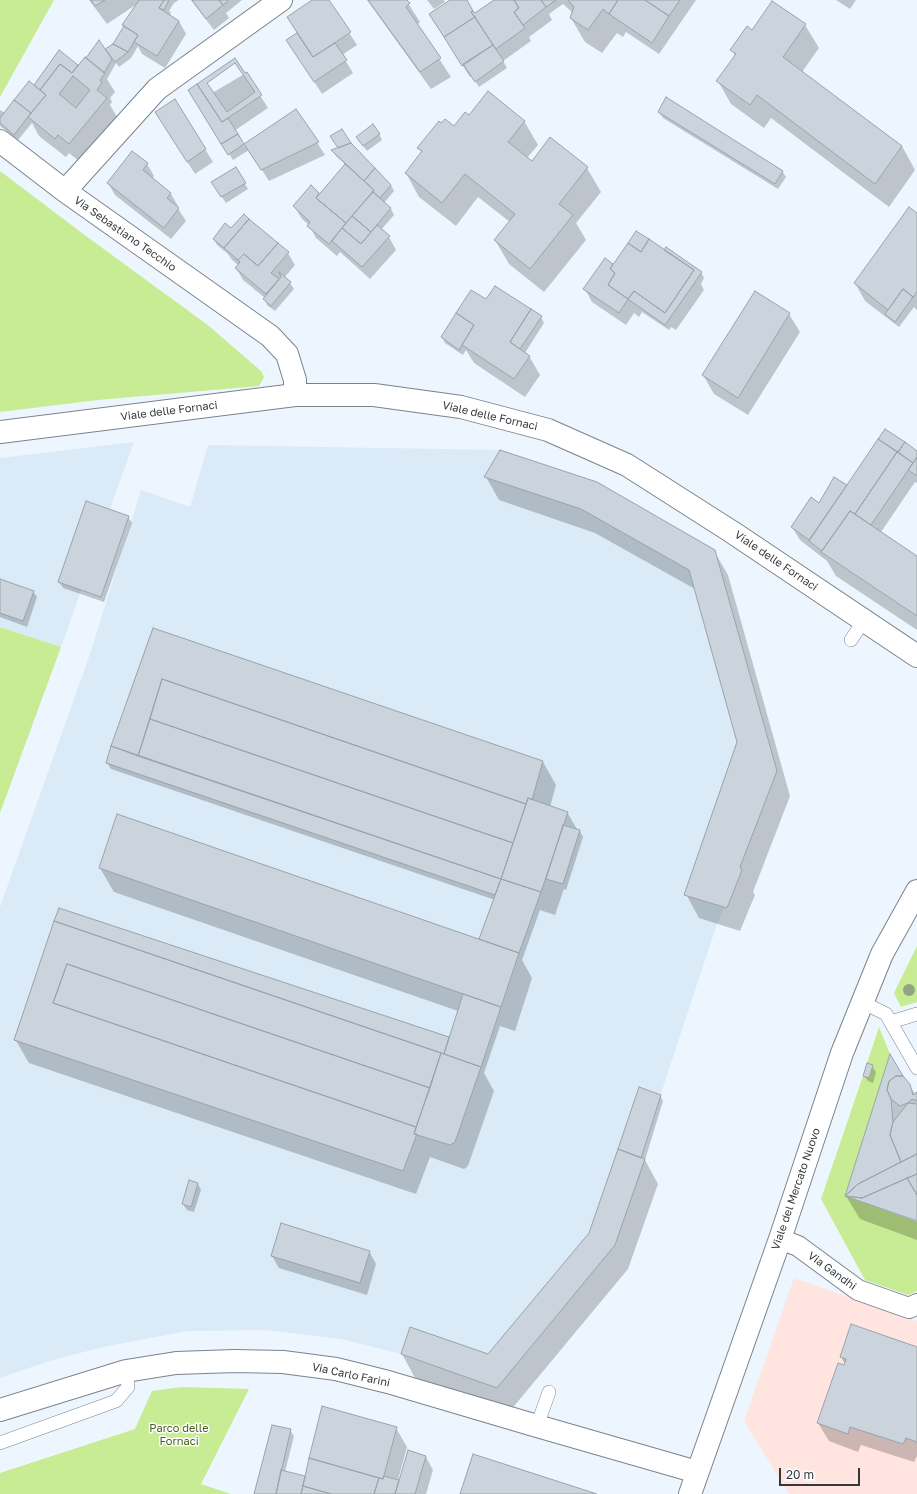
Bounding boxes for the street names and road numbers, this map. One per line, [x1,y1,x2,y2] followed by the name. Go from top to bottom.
[71,194,179,274] street label: Via Sebastiano Tecchio
[120,399,218,423] street label: Viale delle Fornaci
[441,399,539,433] street label: Viale delle Fornaci
[732,528,820,594] street label: Viale delle Fornaci
[769,1126,823,1252] street label: Viale del Mercato Nuovo
[805,1249,859,1293] street label: Via Gandhi
[311,1360,391,1390] street label: Via Carlo Farini

